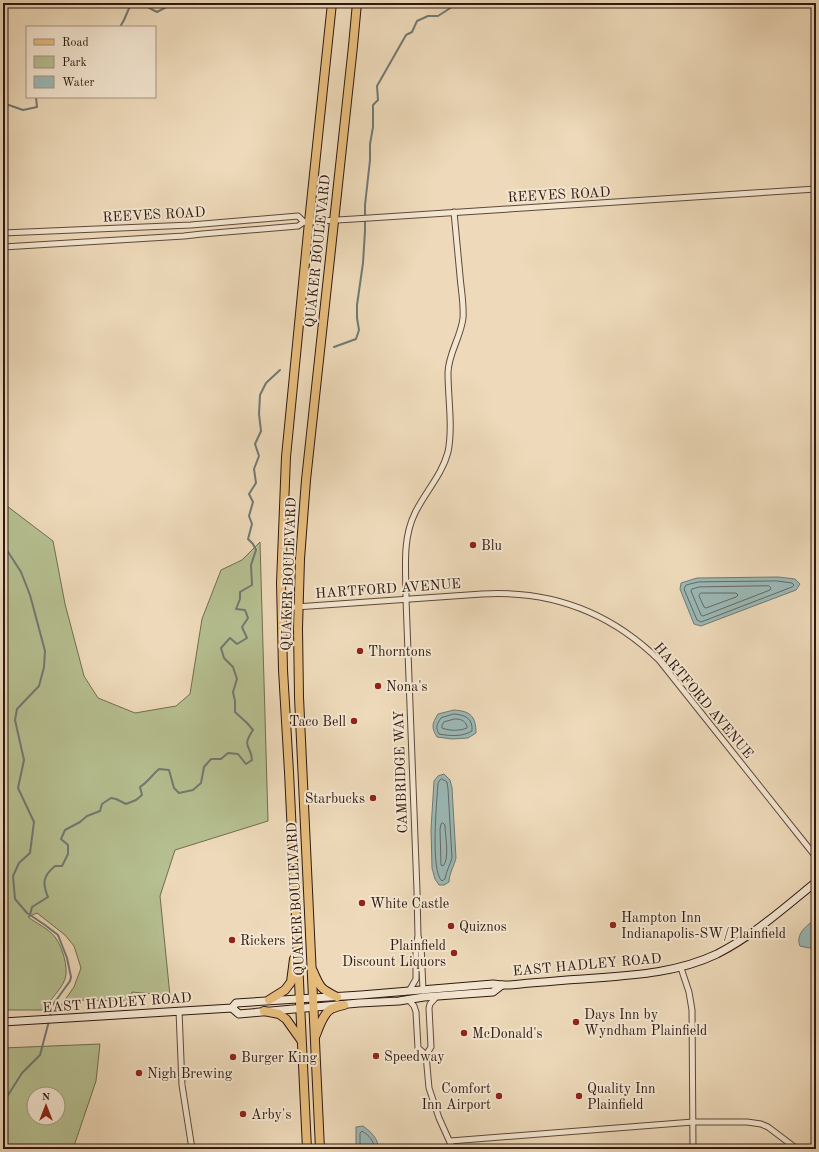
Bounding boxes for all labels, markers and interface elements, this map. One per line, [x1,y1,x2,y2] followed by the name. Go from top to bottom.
[26,26,156,98] legend
[62,37,89,49] text: Road
[62,57,87,69] text: Park
[62,77,95,89] text: Water
[303,174,333,328] street label: QUAKER BOULEVARD
[507,185,611,205] street label: REEVES ROAD
[102,205,206,225] street label: REEVES ROAD
[279,497,299,651] street label: QUAKER BOULEVARD
[481,539,502,553] place label: Blu
[468,540,478,550] marker: Blu
[315,577,461,601] street label: HARTFORD AVENUE
[651,640,756,761] street label: HARTFORD AVENUE
[368,645,431,659] place label: Thorntons
[355,646,365,656] marker: Thorntons
[386,680,428,694] place label: Nona's
[373,681,383,691] marker: Nona's
[392,710,410,834] street label: CAMBRIDGE WAY
[289,715,346,729] place label: Taco Bell
[349,716,359,726] marker: Taco Bell
[305,792,365,806] place label: Starbucks
[368,793,378,803] marker: Starbucks
[285,822,307,976] street label: QUAKER BOULEVARD
[370,897,449,911] place label: White Castle
[357,898,367,908] marker: White Castle
[621,911,786,941] place label: Hampton Inn Indianapolis-SW/Plainfield
[459,920,507,934] place label: Quiznos
[608,920,618,930] marker: Hampton Inn Indianapolis-SW/Plainfield
[446,921,456,931] marker: Quiznos
[240,934,285,948] place label: Rickers
[227,935,237,945] marker: Rickers
[342,939,446,969] place label: Plainfield Discount Liquors
[449,948,459,958] marker: Plainfield Discount Liquors
[512,952,662,978] street label: EAST HADLEY ROAD
[42,991,192,1015] street label: EAST HADLEY ROAD
[584,1008,707,1038] place label: Days Inn by Wyndham Plainfield
[571,1017,581,1027] marker: Days Inn by Wyndham Plainfield
[472,1027,543,1041] place label: McDonald's
[459,1028,469,1038] marker: McDonald's
[384,1050,445,1064] place label: Speedway
[241,1051,317,1065] place label: Burger King
[371,1051,381,1061] marker: Speedway
[228,1052,238,1062] marker: Burger King
[147,1067,233,1081] place label: Nigh Brewing
[134,1068,144,1078] marker: Nigh Brewing
[421,1082,491,1112] place label: Comfort Inn Airport
[587,1082,656,1112] place label: Quality Inn Plainfield
[26,1086,66,1126] north arrow
[494,1091,504,1101] marker: Comfort Inn Airport
[574,1091,584,1101] marker: Quality Inn Plainfield
[42,1092,51,1103] text: N
[251,1108,291,1122] place label: Arby's
[238,1109,248,1119] marker: Arby's

